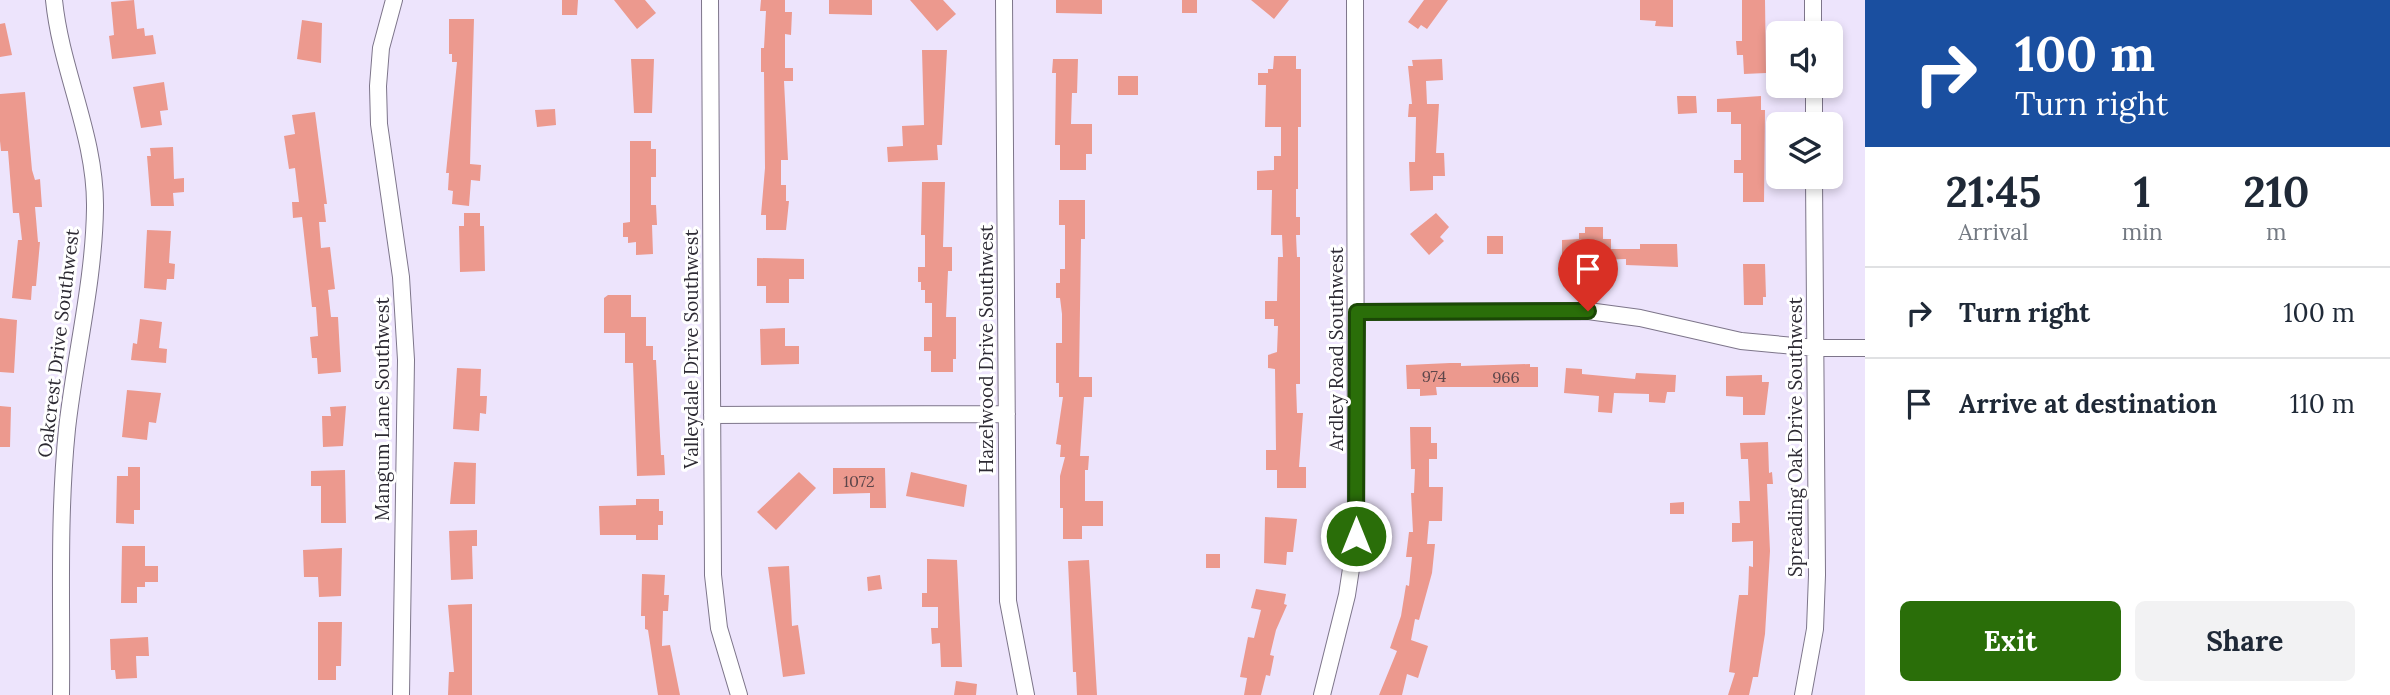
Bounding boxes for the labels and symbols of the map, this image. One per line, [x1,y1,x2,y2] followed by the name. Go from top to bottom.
[974,224,998,473] street label: Hazelwood Drive Southwest
[32,227,84,459] street label: Oakcrest Drive Southwest
[679,229,703,470] street label: Valleydale Drive Southwest
[1558,239,1618,311] pin
[1324,246,1348,452] street label: Ardley Road Southwest
[370,296,394,521] street label: Mangum Lane Southwest
[1783,296,1807,577] street label: Spreading Oak Drive Southwest
[1422,366,1447,386] house number: 974
[1492,367,1520,387] house number: 966
[843,471,875,491] house number: 1072
[1319,499,1393,573] position arrow

